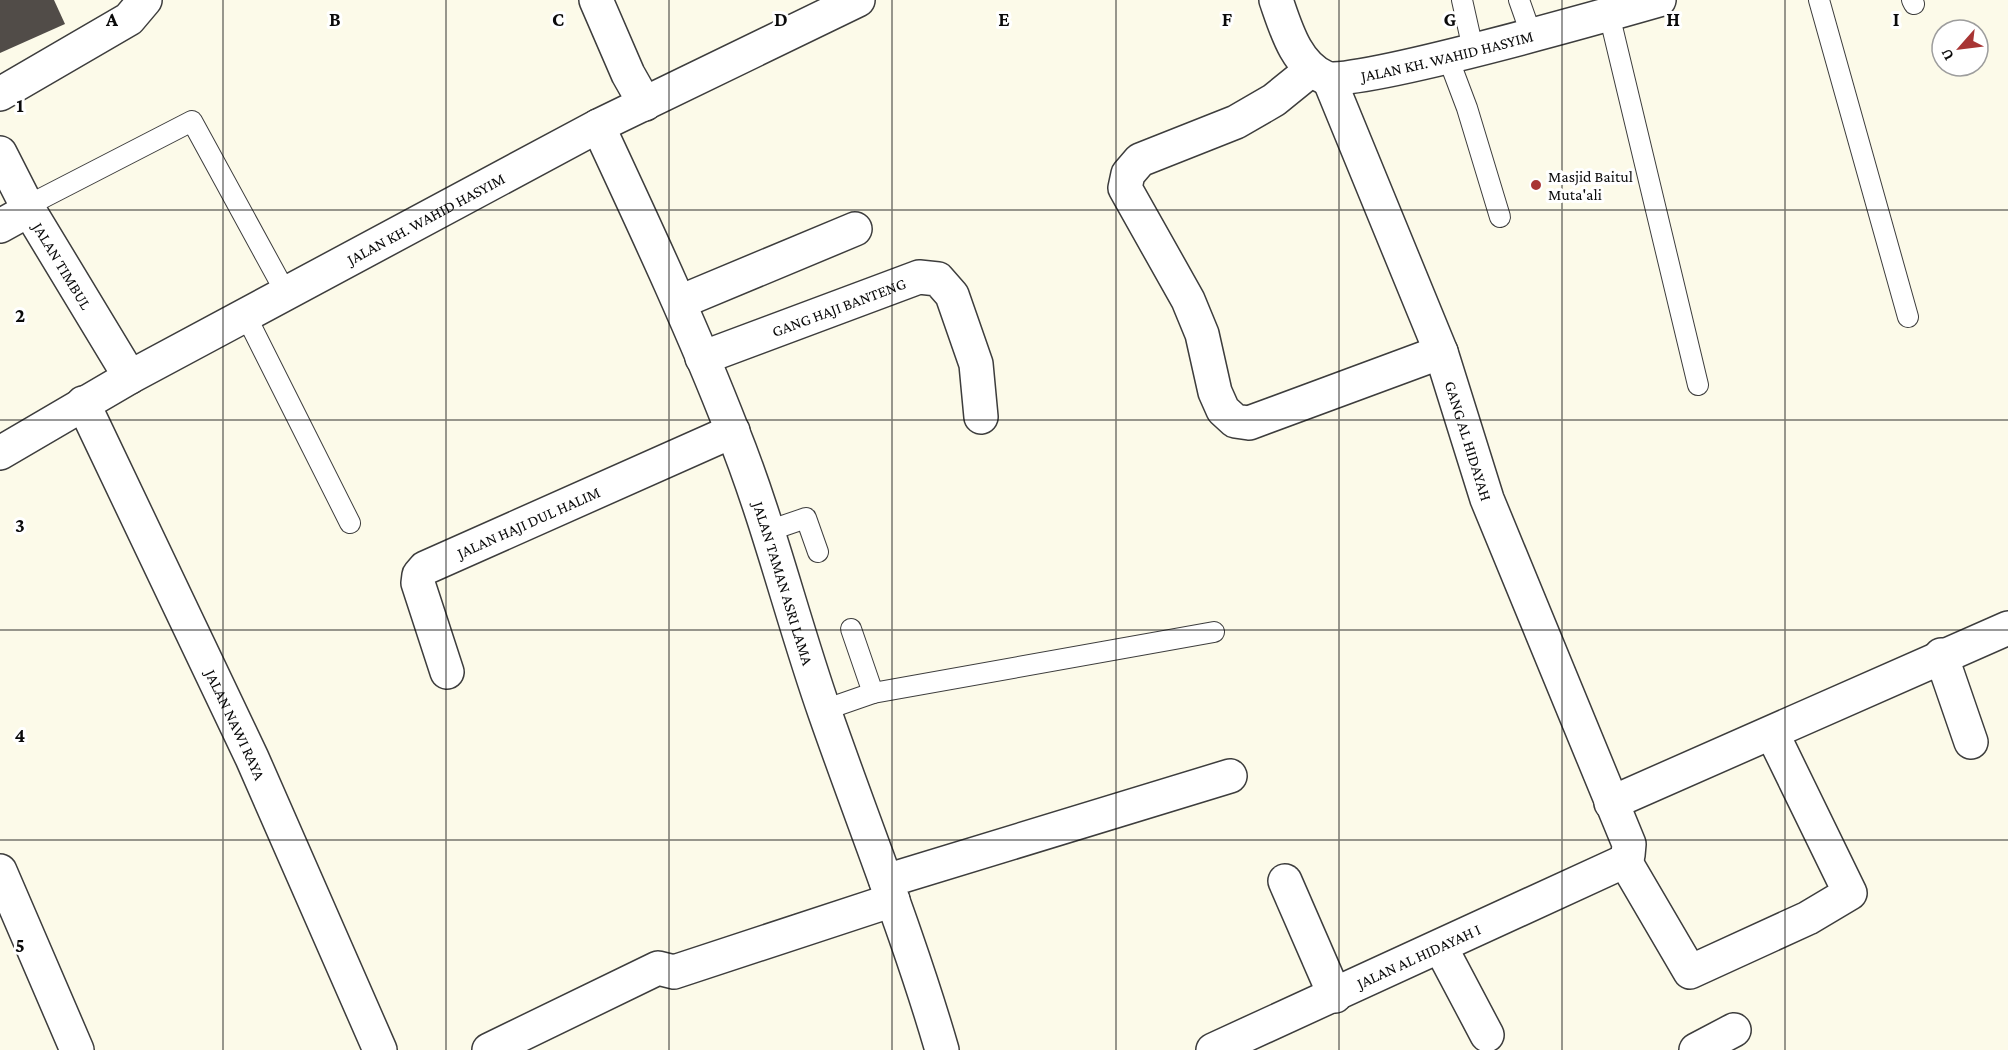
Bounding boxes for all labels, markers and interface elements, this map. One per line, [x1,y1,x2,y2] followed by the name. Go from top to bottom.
[105,8,119,30] text: A
[329,8,341,30] text: B
[552,8,564,30] text: C
[774,8,788,30] text: D
[998,8,1010,30] text: E
[1222,8,1233,30] text: F
[1444,8,1457,30] text: G
[1666,8,1680,30] text: H
[1893,8,1900,30] text: I
[1930,18,1990,78] north arrow
[1358,27,1535,86] street label: JALAN KH. WAHID HASYIM
[1937,46,1957,64] text: U
[16,94,24,116] text: 1
[1548,168,1633,203] place label: Masjid Baitul Muta'ali
[342,170,508,270] street label: JALAN KH. WAHID HASYIM
[1529,178,1543,192] marker: Masjid Baitul Muta'ali
[28,218,95,312] street label: JALAN TIMBUL
[770,275,908,340] street label: GANG HAJI BANTENG
[15,304,25,326] text: 2
[1442,379,1495,503] street label: GANG AL HIDAYAH
[453,483,603,563] street label: JALAN HAJI DUL HALIM
[748,498,817,668] street label: JALAN TAMAN ASRI LAMA
[15,514,25,536] text: 3
[200,665,269,783] street label: JALAN NAWI RAYA
[15,724,26,746] text: 4
[1352,920,1483,994] street label: JALAN AL HIDAYAH I
[15,934,25,956] text: 5

